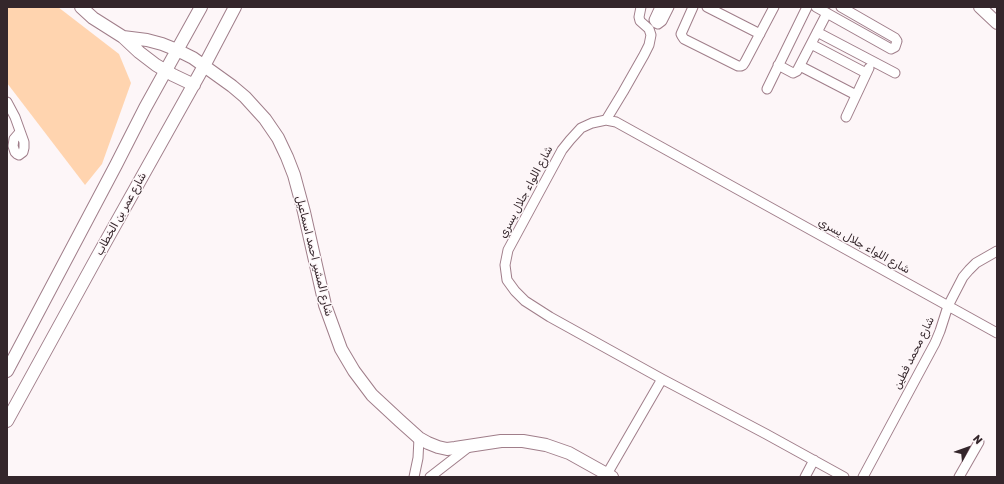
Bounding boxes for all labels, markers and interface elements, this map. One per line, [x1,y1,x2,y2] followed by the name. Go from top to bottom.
[496,144,556,240] street label: شارع اللواء جلال يسري
[93,170,149,258] street label: شارع عمر بن الخطاب
[293,194,335,318] street label: شارع المشير احمد اسماعيل
[816,215,912,277] street label: شارع اللواء جلال يسري
[891,315,937,391] street label: شارع محمد فطين
[948,428,988,468] north arrow
[970,433,985,447] text: N

